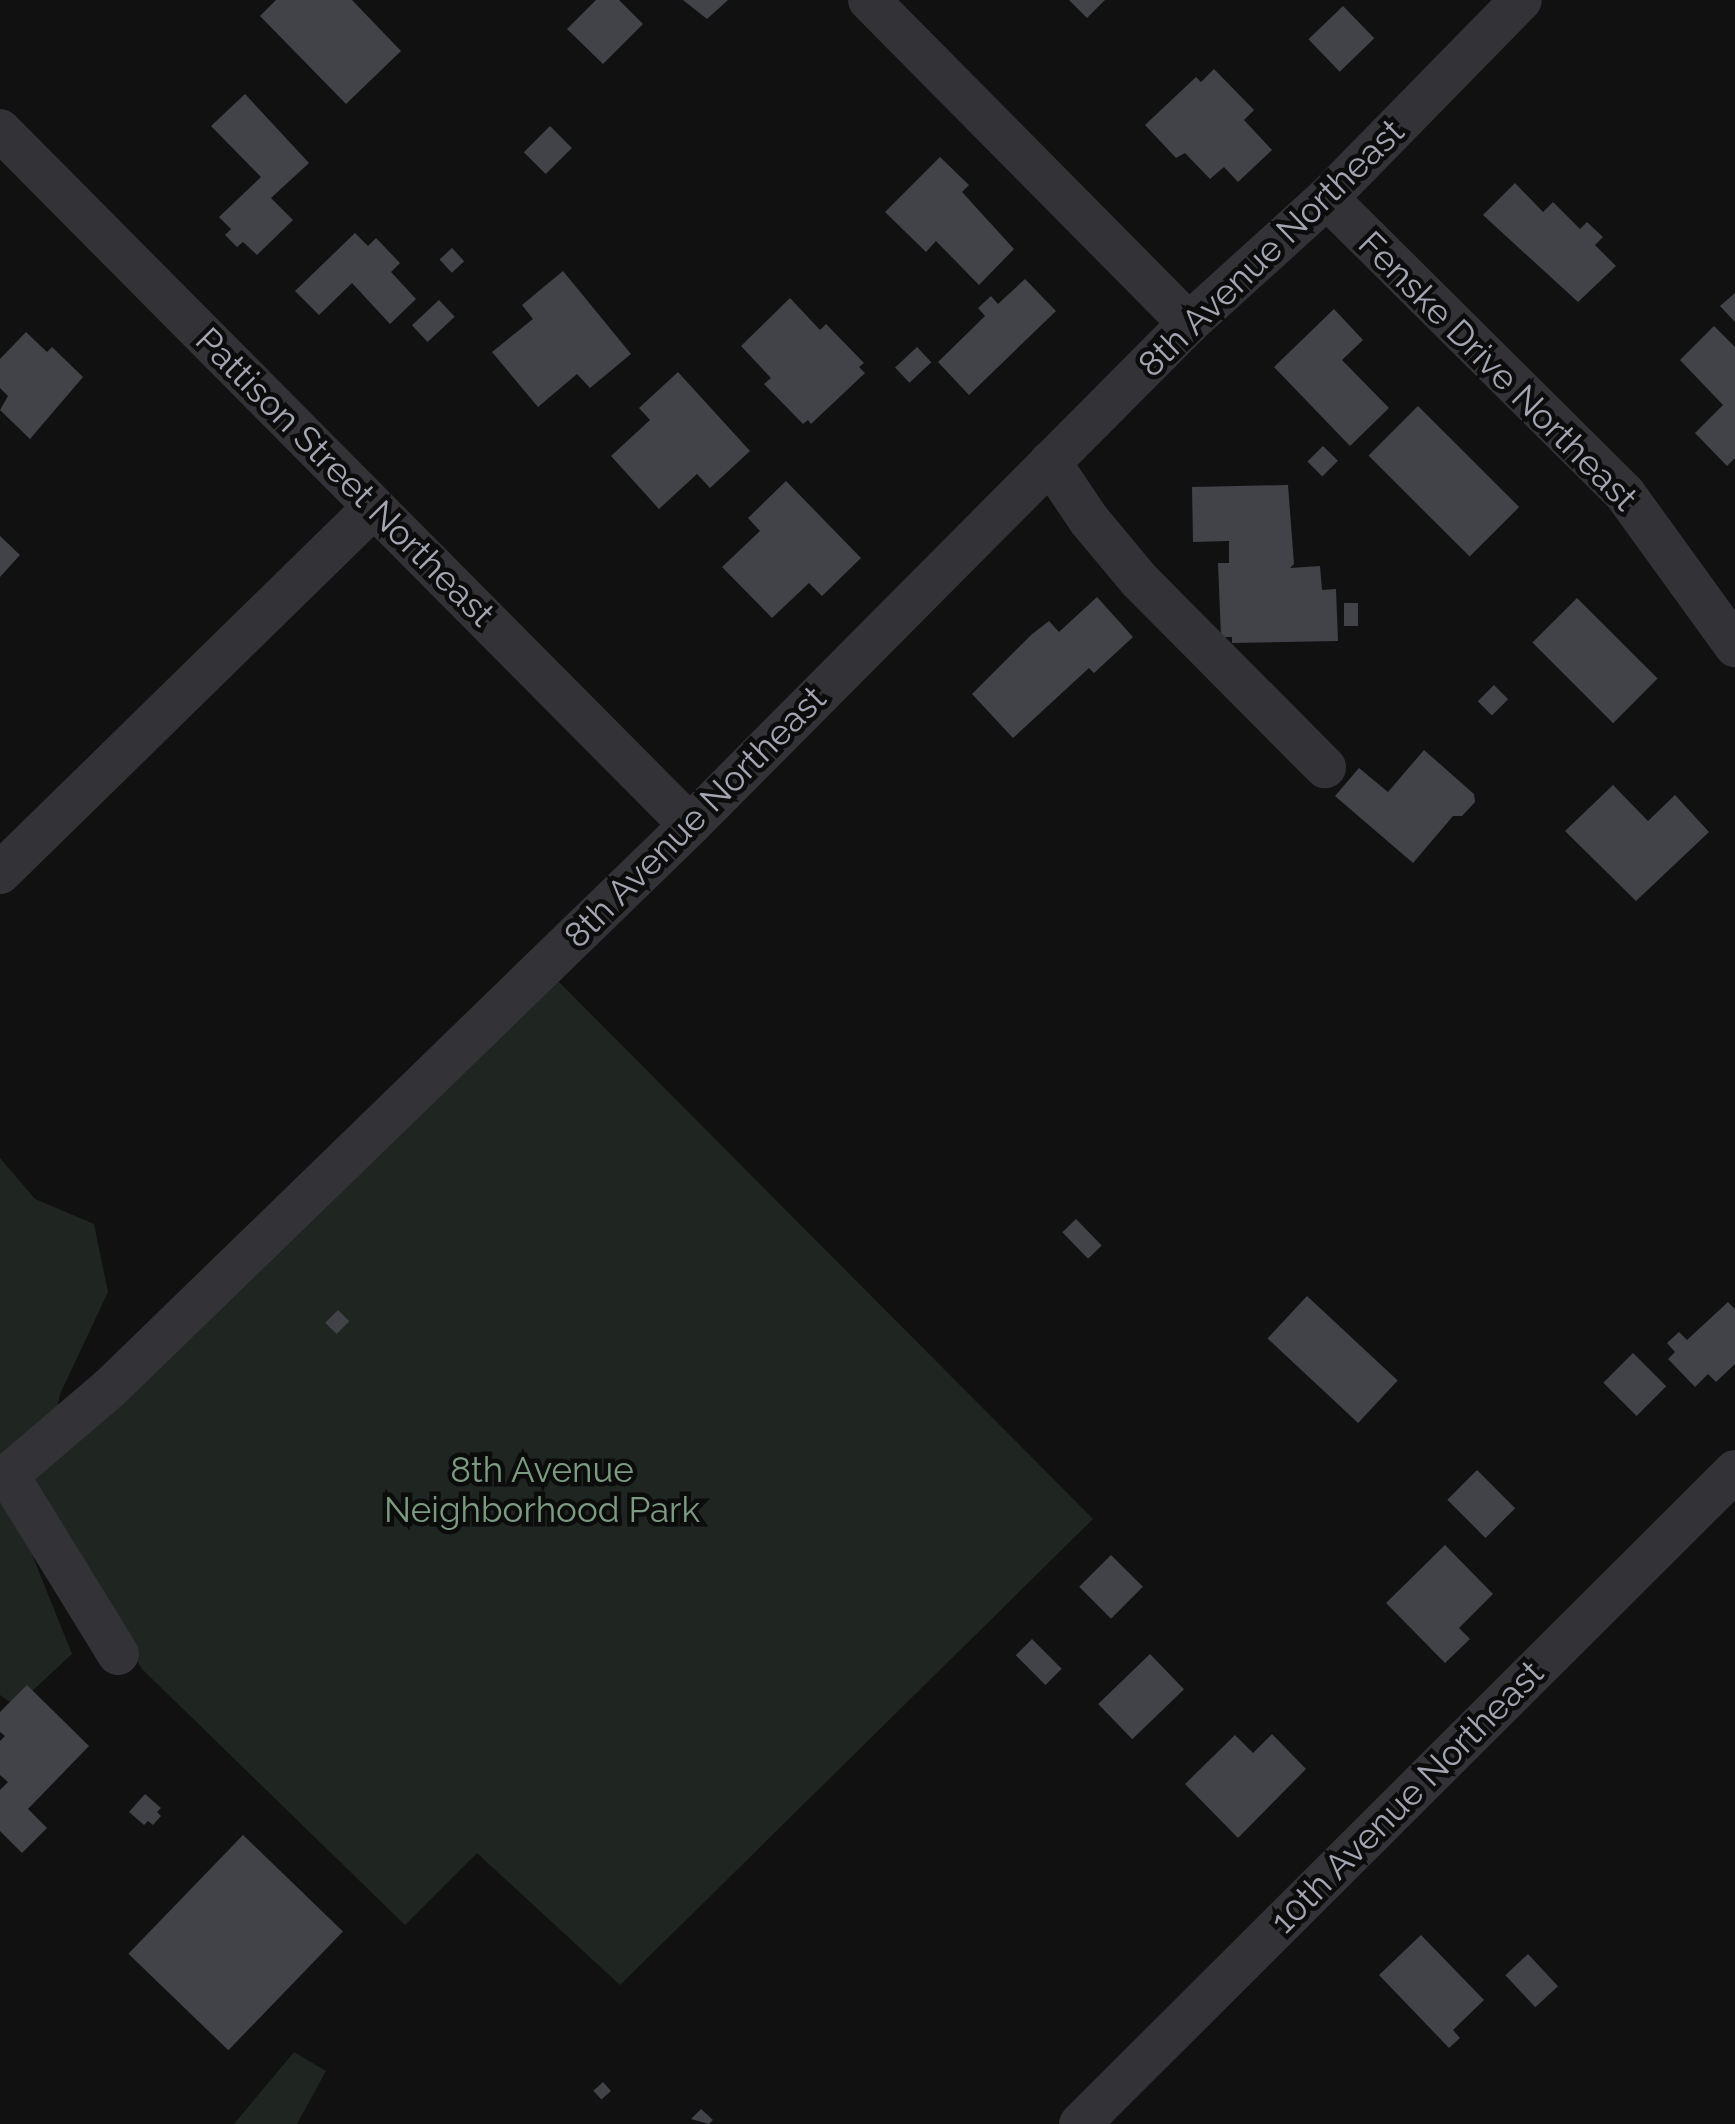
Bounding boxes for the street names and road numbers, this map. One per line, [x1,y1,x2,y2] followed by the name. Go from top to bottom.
[1129,110,1413,386] street label: 8th Avenue Northeast
[1350,223,1646,519] street label: Fenske Drive Northeast
[187,319,503,635] street label: Pattison Street Northeast
[555,677,835,957] street label: 8th Avenue Northeast
[1262,1652,1552,1942] street label: 10th Avenue Northeast

